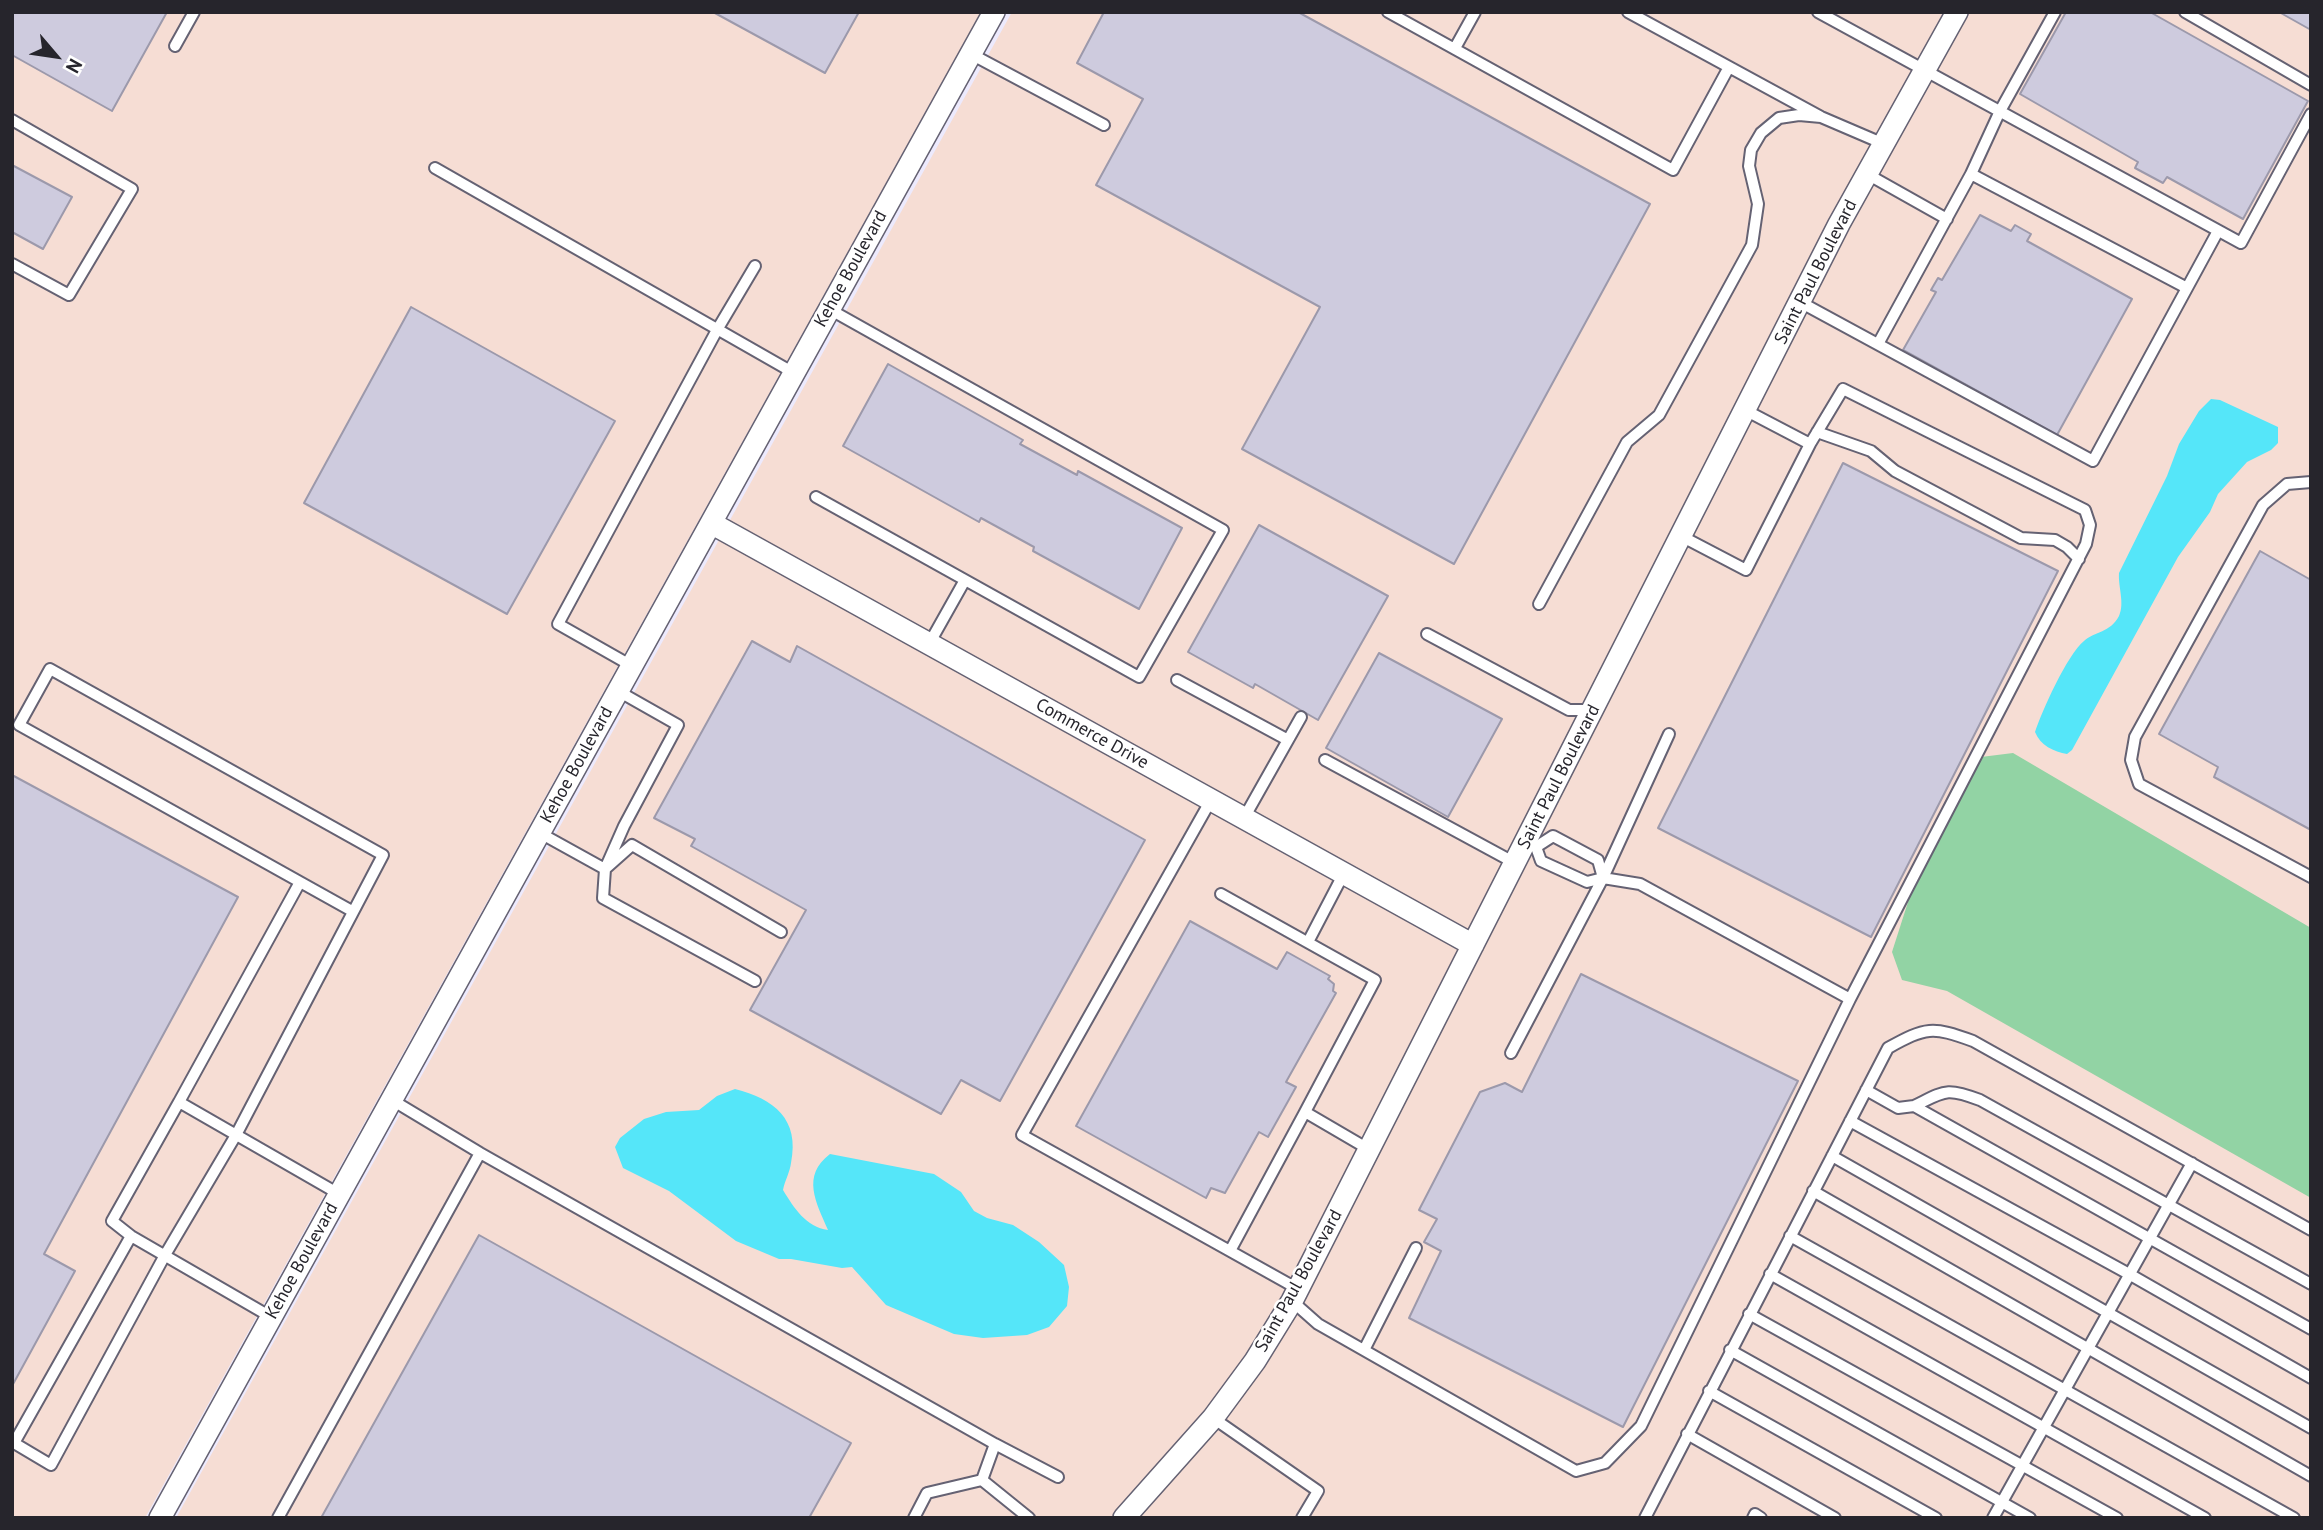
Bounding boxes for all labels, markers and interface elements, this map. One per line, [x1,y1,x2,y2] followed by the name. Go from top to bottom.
[21,21,91,91] north arrow
[61,55,88,77] text: N
[1770,196,1862,348] street label: Saint Paul Boulevard
[810,207,892,331] street label: Kehoe Boulevard
[1032,694,1152,774] street label: Commerce Drive
[1513,701,1605,853] street label: Saint Paul Boulevard
[536,703,618,827] street label: Kehoe Boulevard
[261,1199,343,1323] street label: Kehoe Boulevard
[1251,1206,1347,1356] street label: Saint Paul Boulevard

